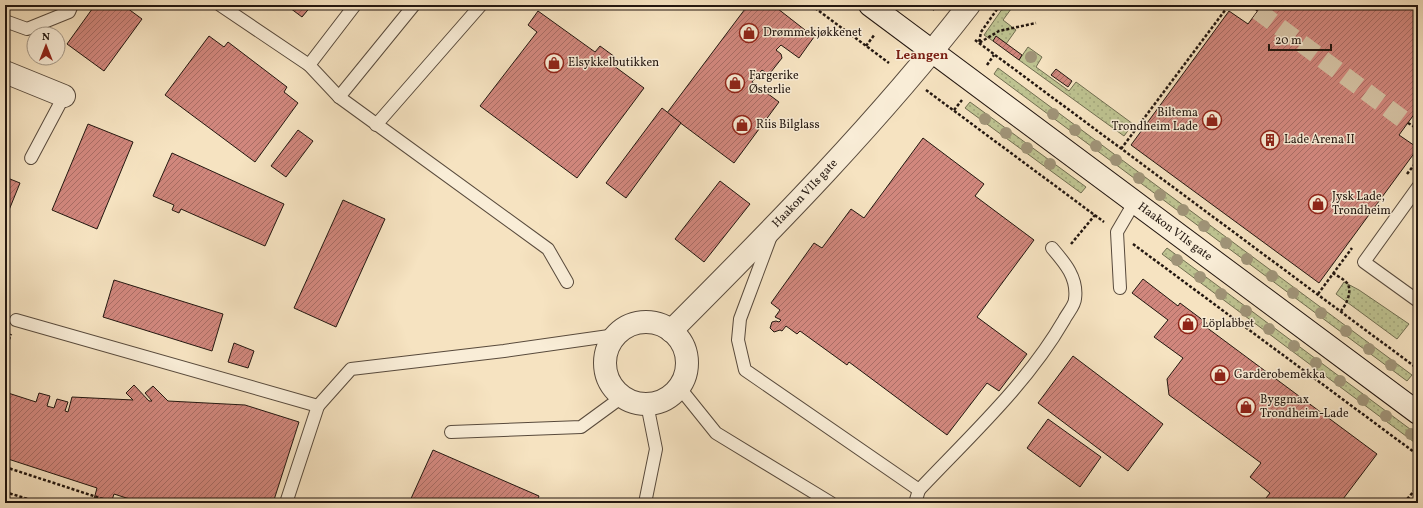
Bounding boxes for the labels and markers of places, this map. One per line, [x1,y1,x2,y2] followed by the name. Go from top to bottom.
[738,22,760,44] shop icon: Drømmekjøkkenet
[763,25,862,41] place label: Drømmekjøkkenet
[543,52,565,74] shop icon: Elsykkelbutikken
[568,55,659,71] place label: Elsykkelbutikken
[749,68,799,98] place label: Fargerike Østerlie
[724,72,746,94] shop icon: Fargerike Østerlie
[1111,105,1198,135] place label: Biltema Trondheim Lade
[1201,109,1223,131] shop icon: Biltema Trondheim Lade
[731,114,753,136] shop icon: Riis Bilglass
[756,117,820,133] place label: Riis Bilglass
[1259,129,1281,151] building icon: Lade Arena II
[1284,132,1355,148] place label: Lade Arena II
[1332,189,1391,219] place label: Jysk Lade, Trondheim
[1307,193,1329,215] shop icon: Jysk Lade, Trondheim
[1177,313,1199,335] shop icon: Löplabbet
[1202,316,1254,332] place label: Löplabbet
[1209,364,1231,386] shop icon: Garderobemekka
[1234,367,1325,383] place label: Garderobemekka
[1260,392,1349,422] place label: Byggmax Trondheim-Lade
[1235,396,1257,418] shop icon: Byggmax Trondheim-Lade

